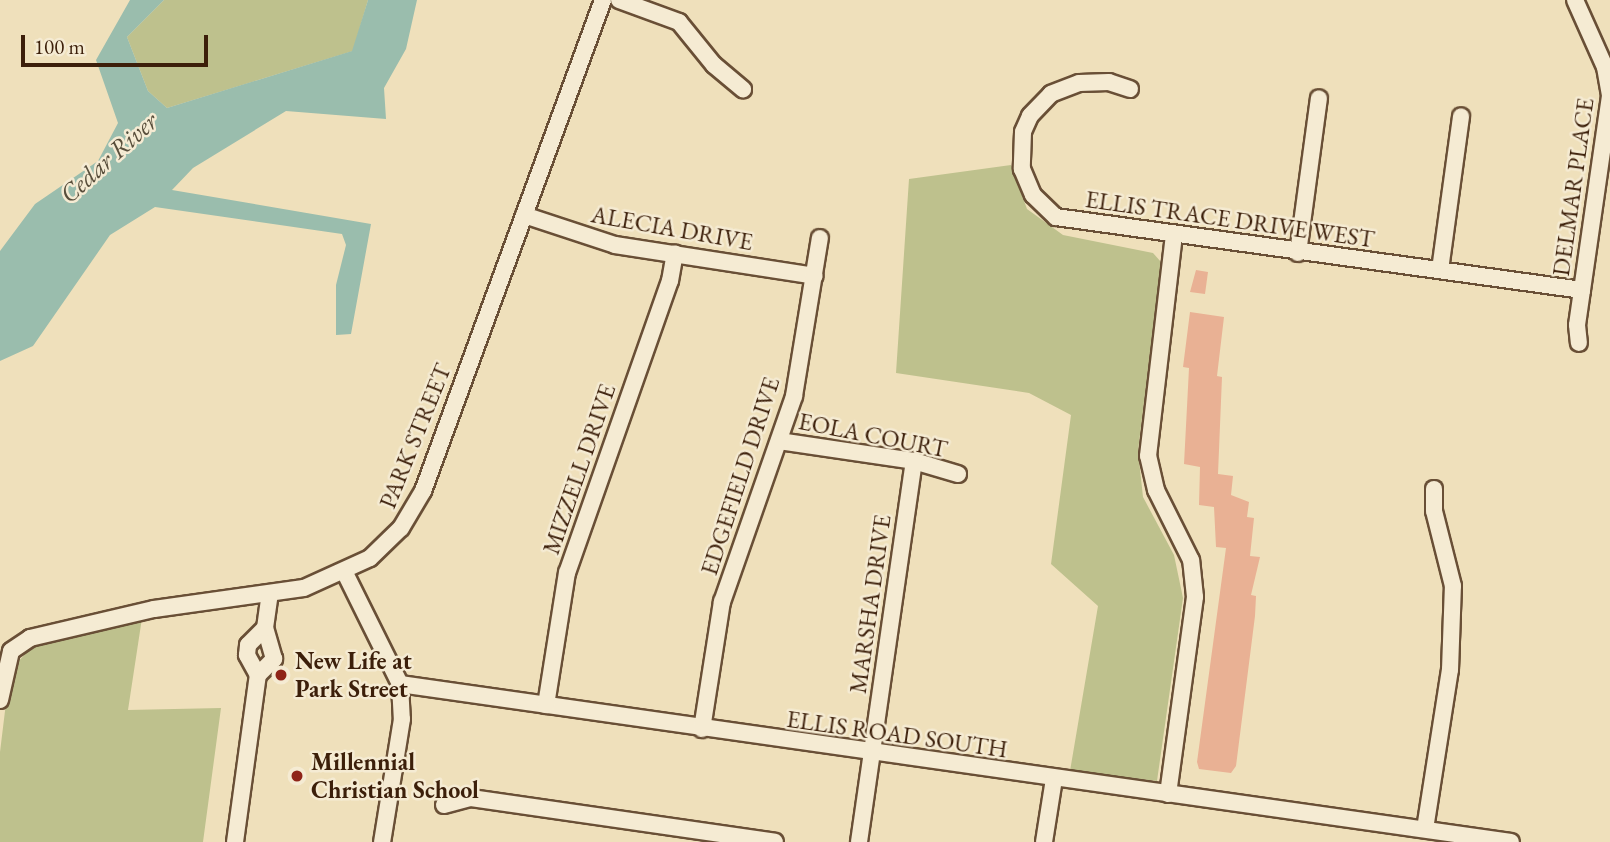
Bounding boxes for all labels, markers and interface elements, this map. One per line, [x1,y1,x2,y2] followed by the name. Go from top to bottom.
[24,21,212,65] scale bar
[34,33,85,60] text: 100 m
[1546,96,1600,278] street label: DELMAR PLACE
[54,106,164,210] water label: Cedar River
[1084,184,1376,254] street label: ELLIS TRACE DRIVE WEST
[589,200,755,256] street label: ALECIA DRIVE
[373,359,457,513] street label: PARK STREET
[694,373,786,579] street label: EDGEFIELD DRIVE
[536,380,622,558] street label: MIZZELL DRIVE
[796,406,950,464] street label: EOLA COURT
[843,513,897,695] street label: MARSHA DRIVE
[295,647,412,703] place label: New Life at Park Street
[273,667,289,683] marker: New Life at Park Street
[785,704,1009,764] street label: ELLIS ROAD SOUTH
[311,748,479,804] place label: Millennial Christian School
[289,768,305,784] marker: Millennial Christian School

